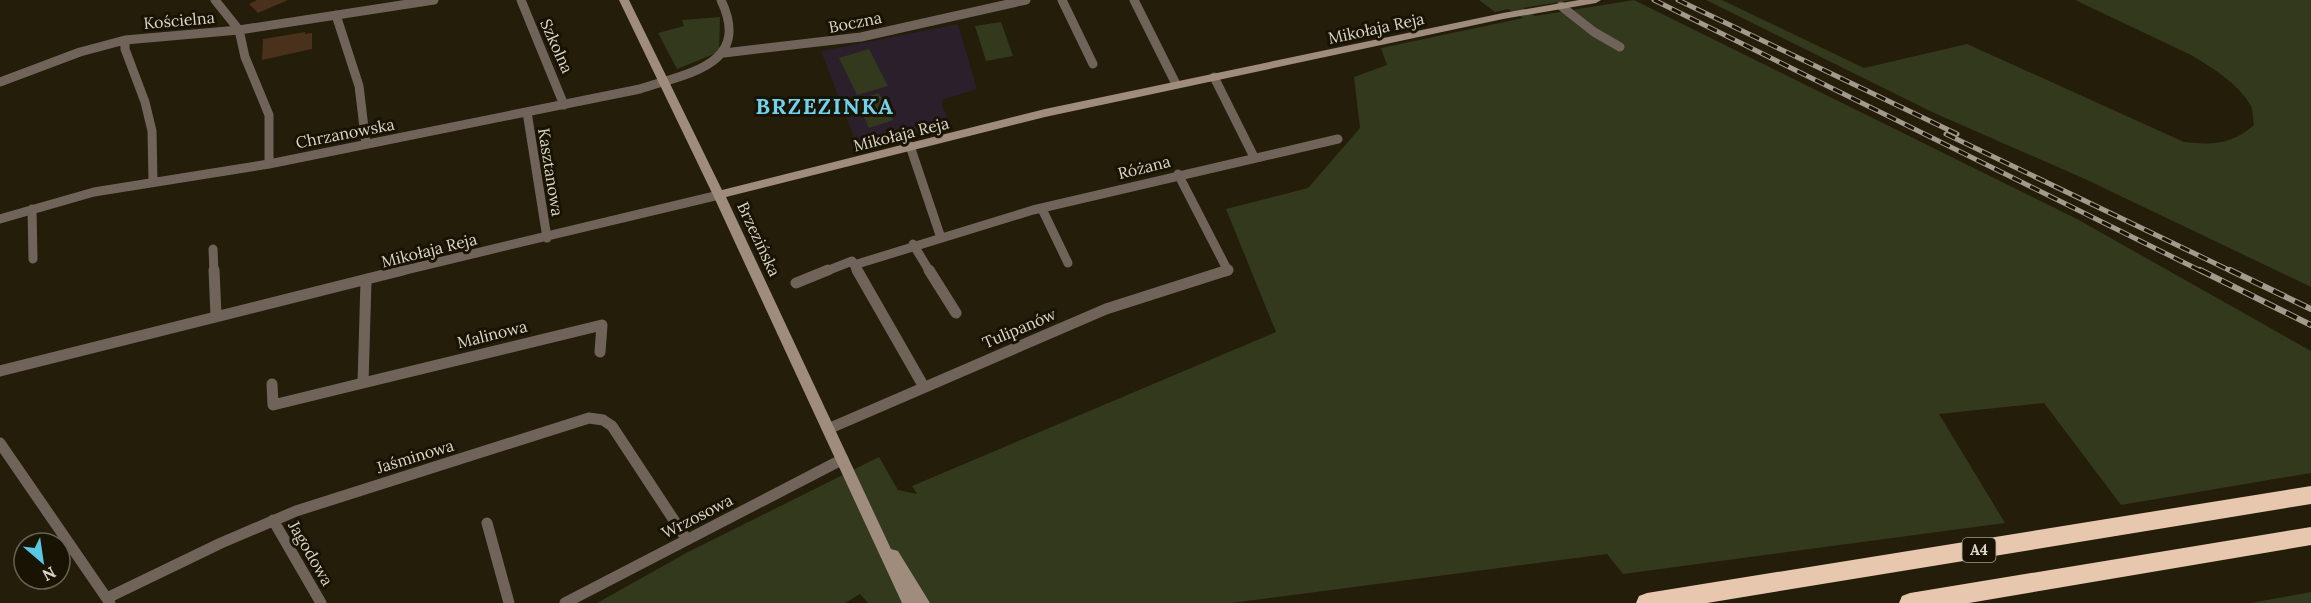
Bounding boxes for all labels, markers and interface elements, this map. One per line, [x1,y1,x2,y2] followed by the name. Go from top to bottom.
[143,7,215,33] street label: Kościelna
[827,7,883,37] street label: Boczna
[1326,8,1426,48] street label: Mikołaja Reja
[536,16,578,76] street label: Szkolna
[755,92,895,120] district label: BRZEZINKA
[851,112,951,156] street label: Mikołaja Reja
[294,114,396,152] street label: Chrzanowska
[534,126,568,218] street label: Kasztanowa
[1116,151,1172,183] street label: Różana
[733,198,785,280] street label: Brzezińska
[379,228,479,272] street label: Mikołaja Reja
[979,303,1059,352] street label: Tulipanów
[455,316,529,352] street label: Malinowa
[373,435,456,478] street label: Jaśminowa
[658,490,736,542] street label: Wrzosowa
[284,516,338,589] street label: Jagodowa
[12,531,72,591] north arrow
[1962,538,1996,562] road number: A4
[39,562,60,586] text: N

